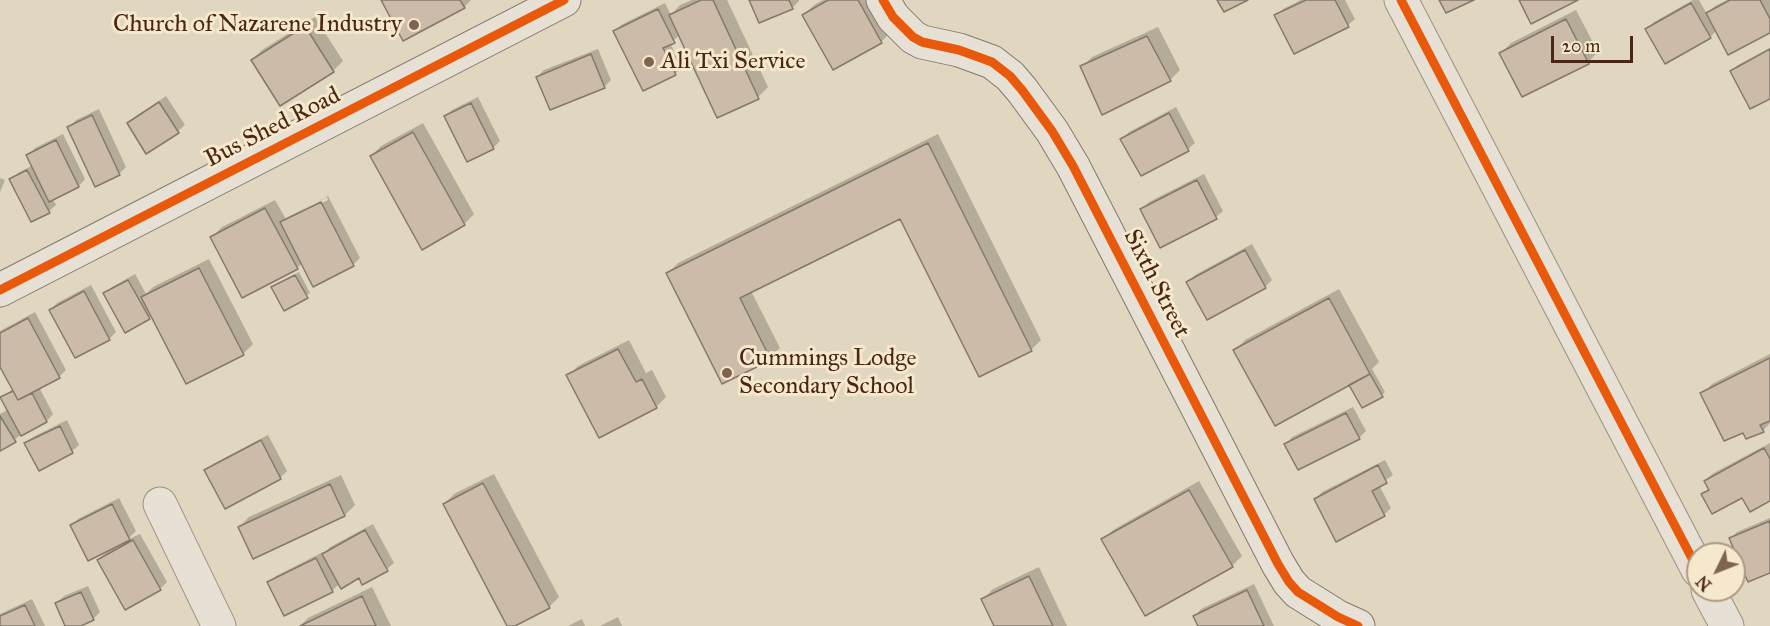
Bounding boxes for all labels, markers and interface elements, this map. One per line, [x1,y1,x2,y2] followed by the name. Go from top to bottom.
[113,11,402,39] place label: Church of Nazarene Industry
[407,18,421,32] marker: Church of Nazarene Industry
[1554,24,1636,62] scale bar
[1562,35,1600,57] text: 20 m
[661,48,805,76] place label: Ali Txi Service
[642,55,656,69] marker: Ali Txi Service
[201,82,345,174] street label: Bus Shed Road
[1116,225,1196,343] street label: Sixth Street
[739,345,916,401] place label: Cummings Lodge Secondary School
[720,366,734,380] marker: Cummings Lodge Secondary School
[1686,542,1746,602] north arrow
[1692,572,1716,595] text: N

